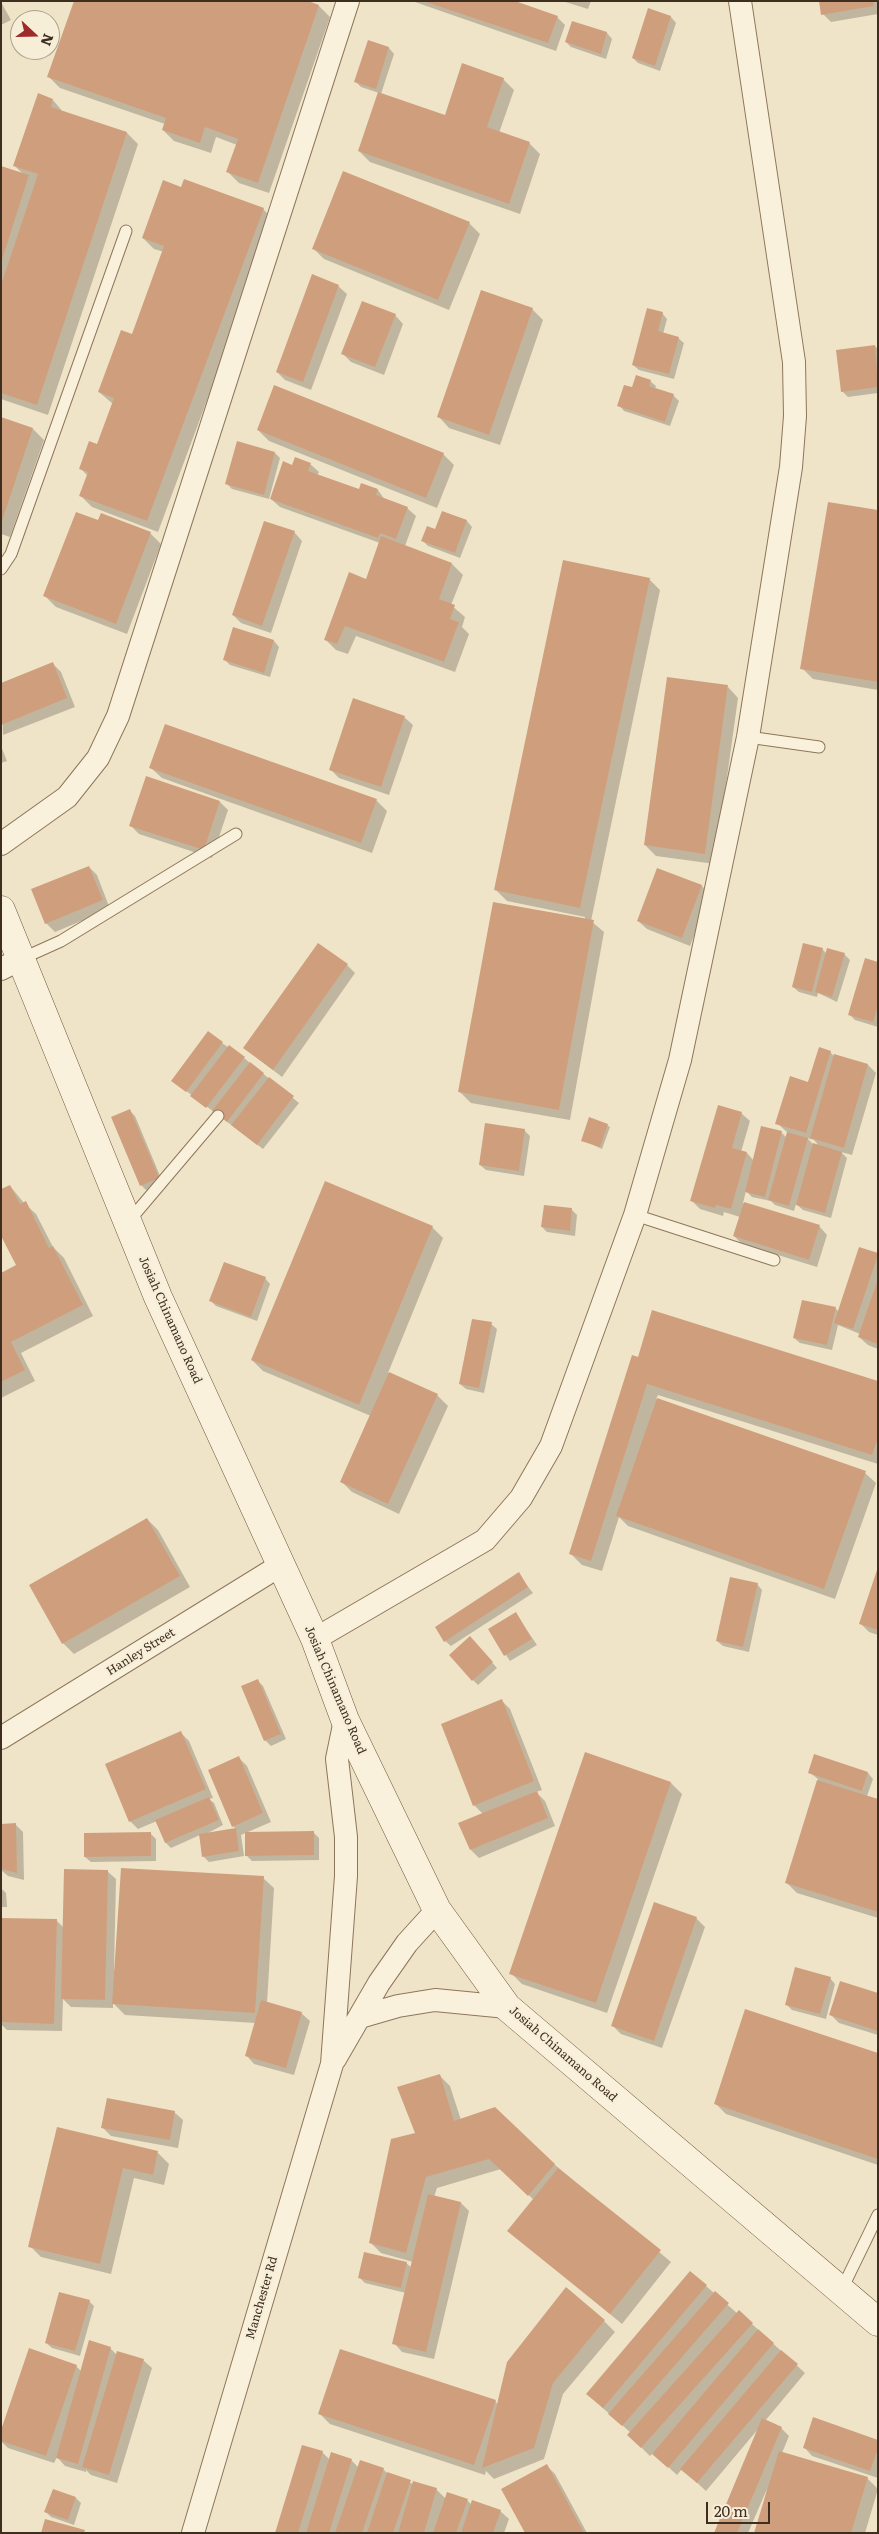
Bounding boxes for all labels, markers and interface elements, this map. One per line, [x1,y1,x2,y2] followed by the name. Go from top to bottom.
[10,10,60,60] north arrow
[37,31,60,49] text: N
[135,1254,205,1386] street label: Josiah Chinamano Road
[301,1624,369,1756] street label: Josiah Chinamano Road
[104,1625,178,1679] street label: Hanley Street
[506,2003,620,2105] street label: Josiah Chinamano Road
[243,2255,281,2341] street label: Manchester Rd
[709,2492,773,2524] scale bar
[714,2499,748,2522] text: 20 m

